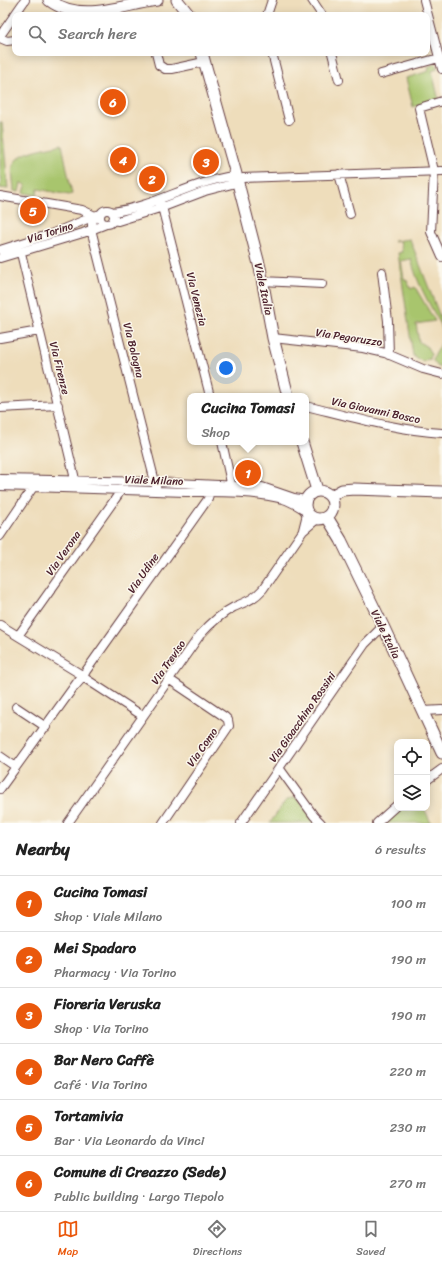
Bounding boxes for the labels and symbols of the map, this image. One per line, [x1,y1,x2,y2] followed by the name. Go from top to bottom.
[100,87,126,117] pin: 6
[110,145,136,175] pin: 4
[193,147,219,177] pin: 3
[139,164,165,194] pin: 2
[20,196,46,226] pin: 5
[25,216,76,249] street label: Via Torino
[249,261,278,317] street label: Viale Italia
[181,270,213,329] street label: Via Venezia
[117,321,150,380] street label: Via Bologna
[314,323,384,352] street label: Via Pegoruzzo
[44,340,75,397] street label: Via Firenze
[216,358,236,378] your location
[330,392,423,429] street label: Via Giovanni Bosco
[235,458,261,488] pin: 1
[124,470,184,491] street label: Viale Milano
[41,526,86,580] street label: Via Verona
[123,549,164,597] street label: Via Udine
[365,606,406,663] street label: Viale Italia
[146,636,191,689] street label: Via Treviso
[264,667,341,767] street label: Via Gioacchino Rossini
[182,723,223,771] street label: Via Como

